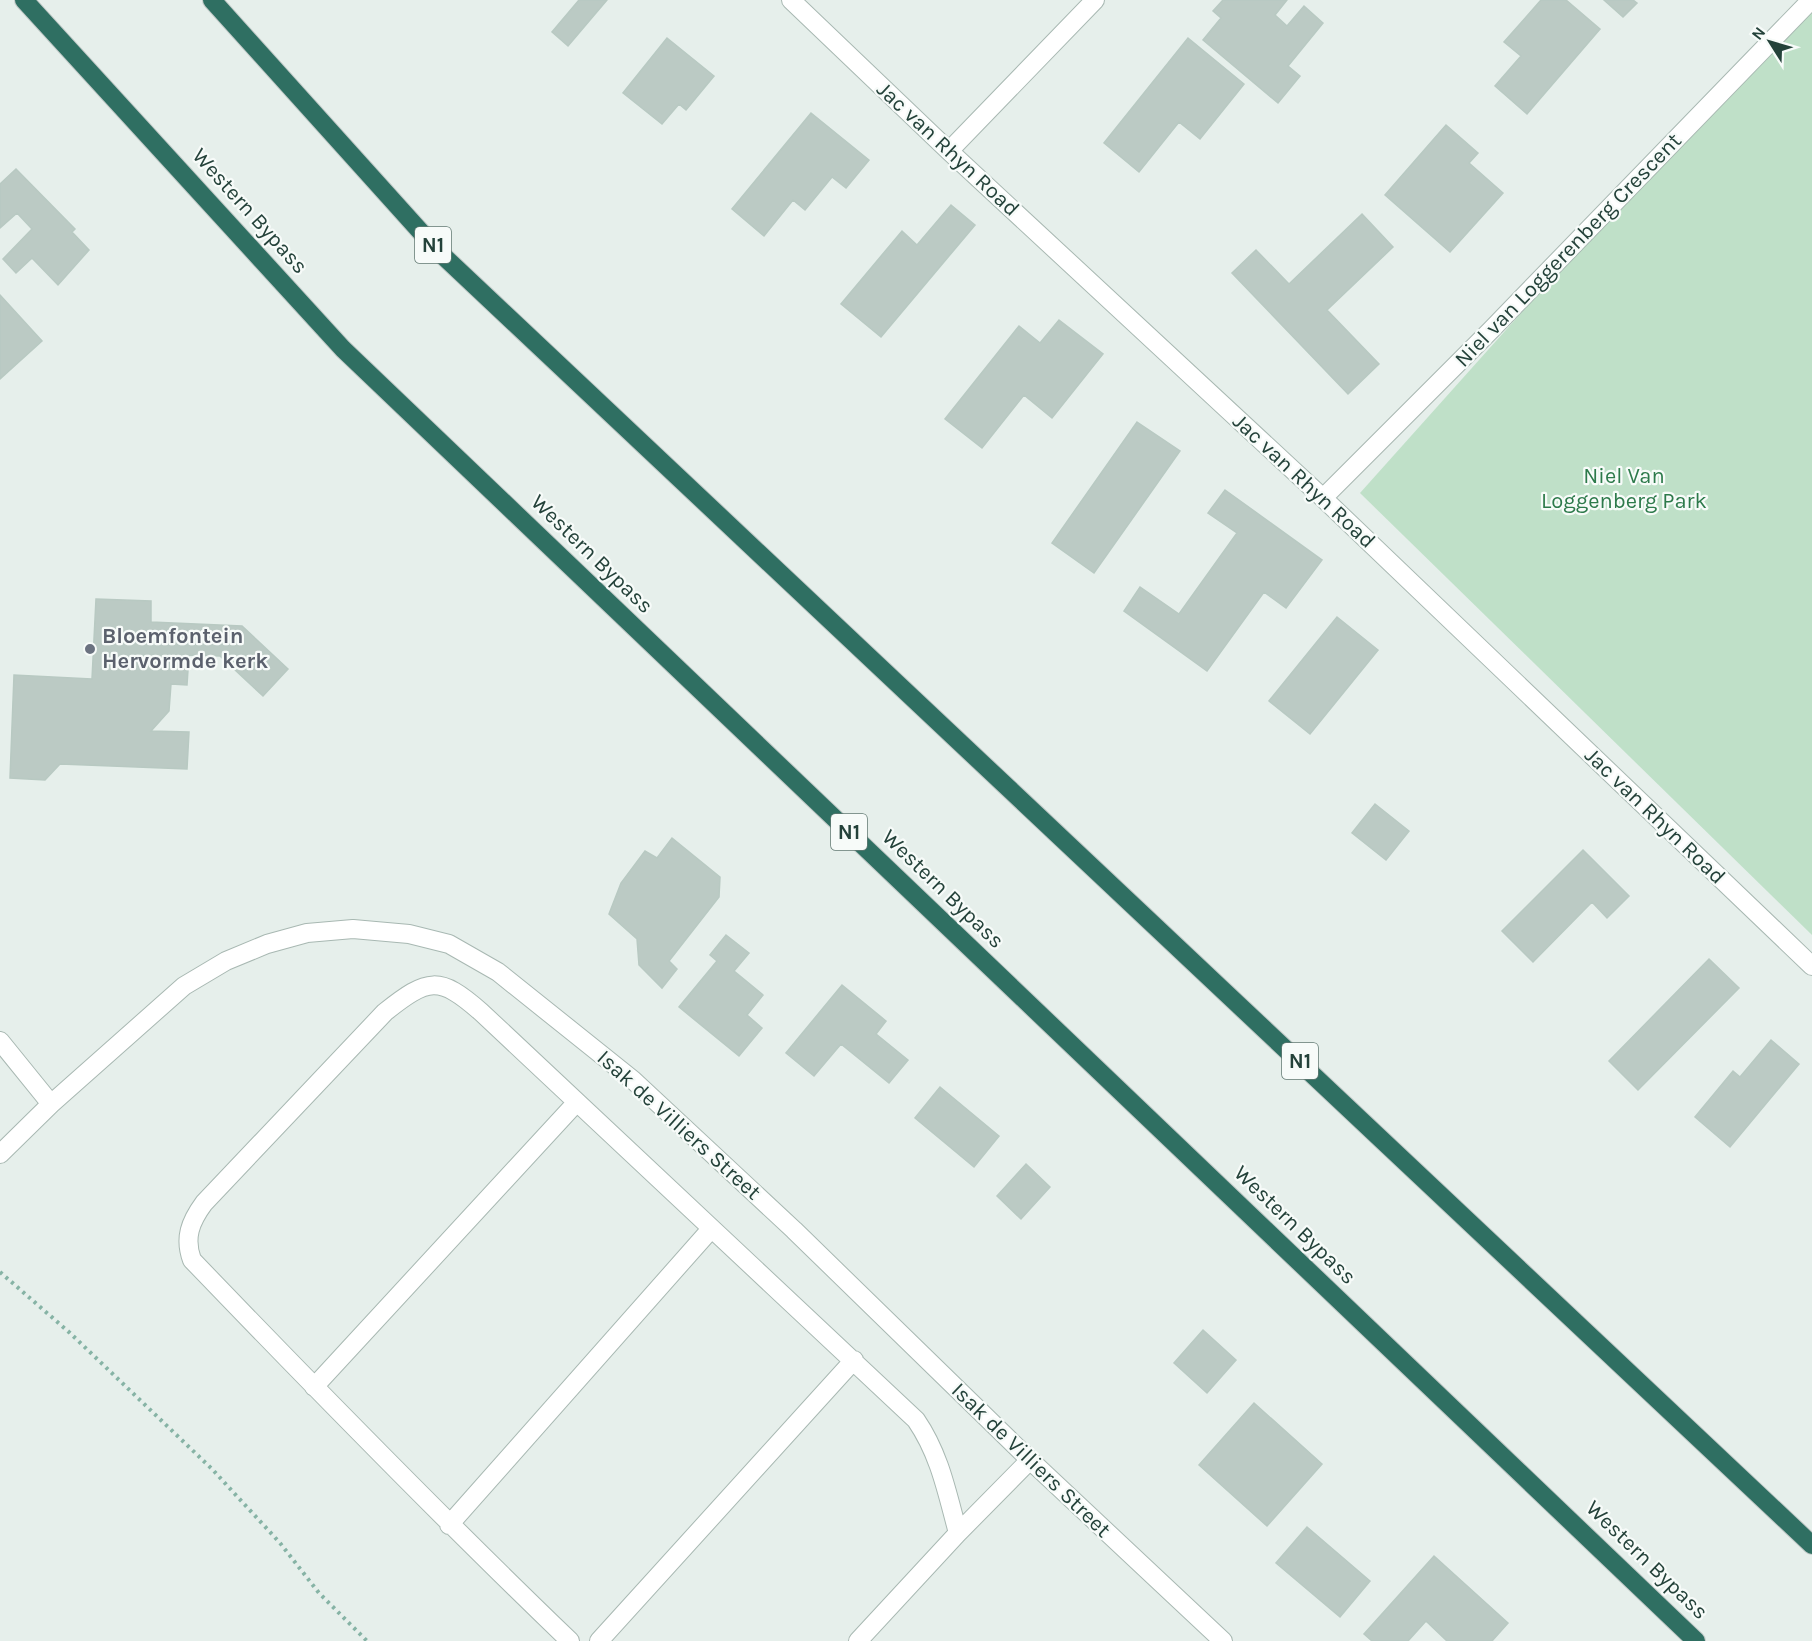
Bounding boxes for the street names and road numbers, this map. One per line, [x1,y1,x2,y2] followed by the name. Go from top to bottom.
[871,76,1025,222] street label: Jac van Rhyn Road
[1449,128,1687,372] street label: Niel van Loggerenberg Crescent
[187,143,313,279] street label: Western Bypass
[415,227,451,263] road number: N1
[1227,408,1381,554] street label: Jac van Rhyn Road
[525,489,659,619] street label: Western Bypass
[1579,742,1731,890] street label: Jac van Rhyn Road
[831,814,867,850] road number: N1
[876,824,1010,954] street label: Western Bypass
[1282,1043,1318,1079] road number: N1
[592,1045,766,1205] street label: Isak de Villiers Street
[1228,1160,1362,1290] street label: Western Bypass
[946,1377,1116,1543] street label: Isak de Villiers Street
[1580,1495,1714,1625] street label: Western Bypass

